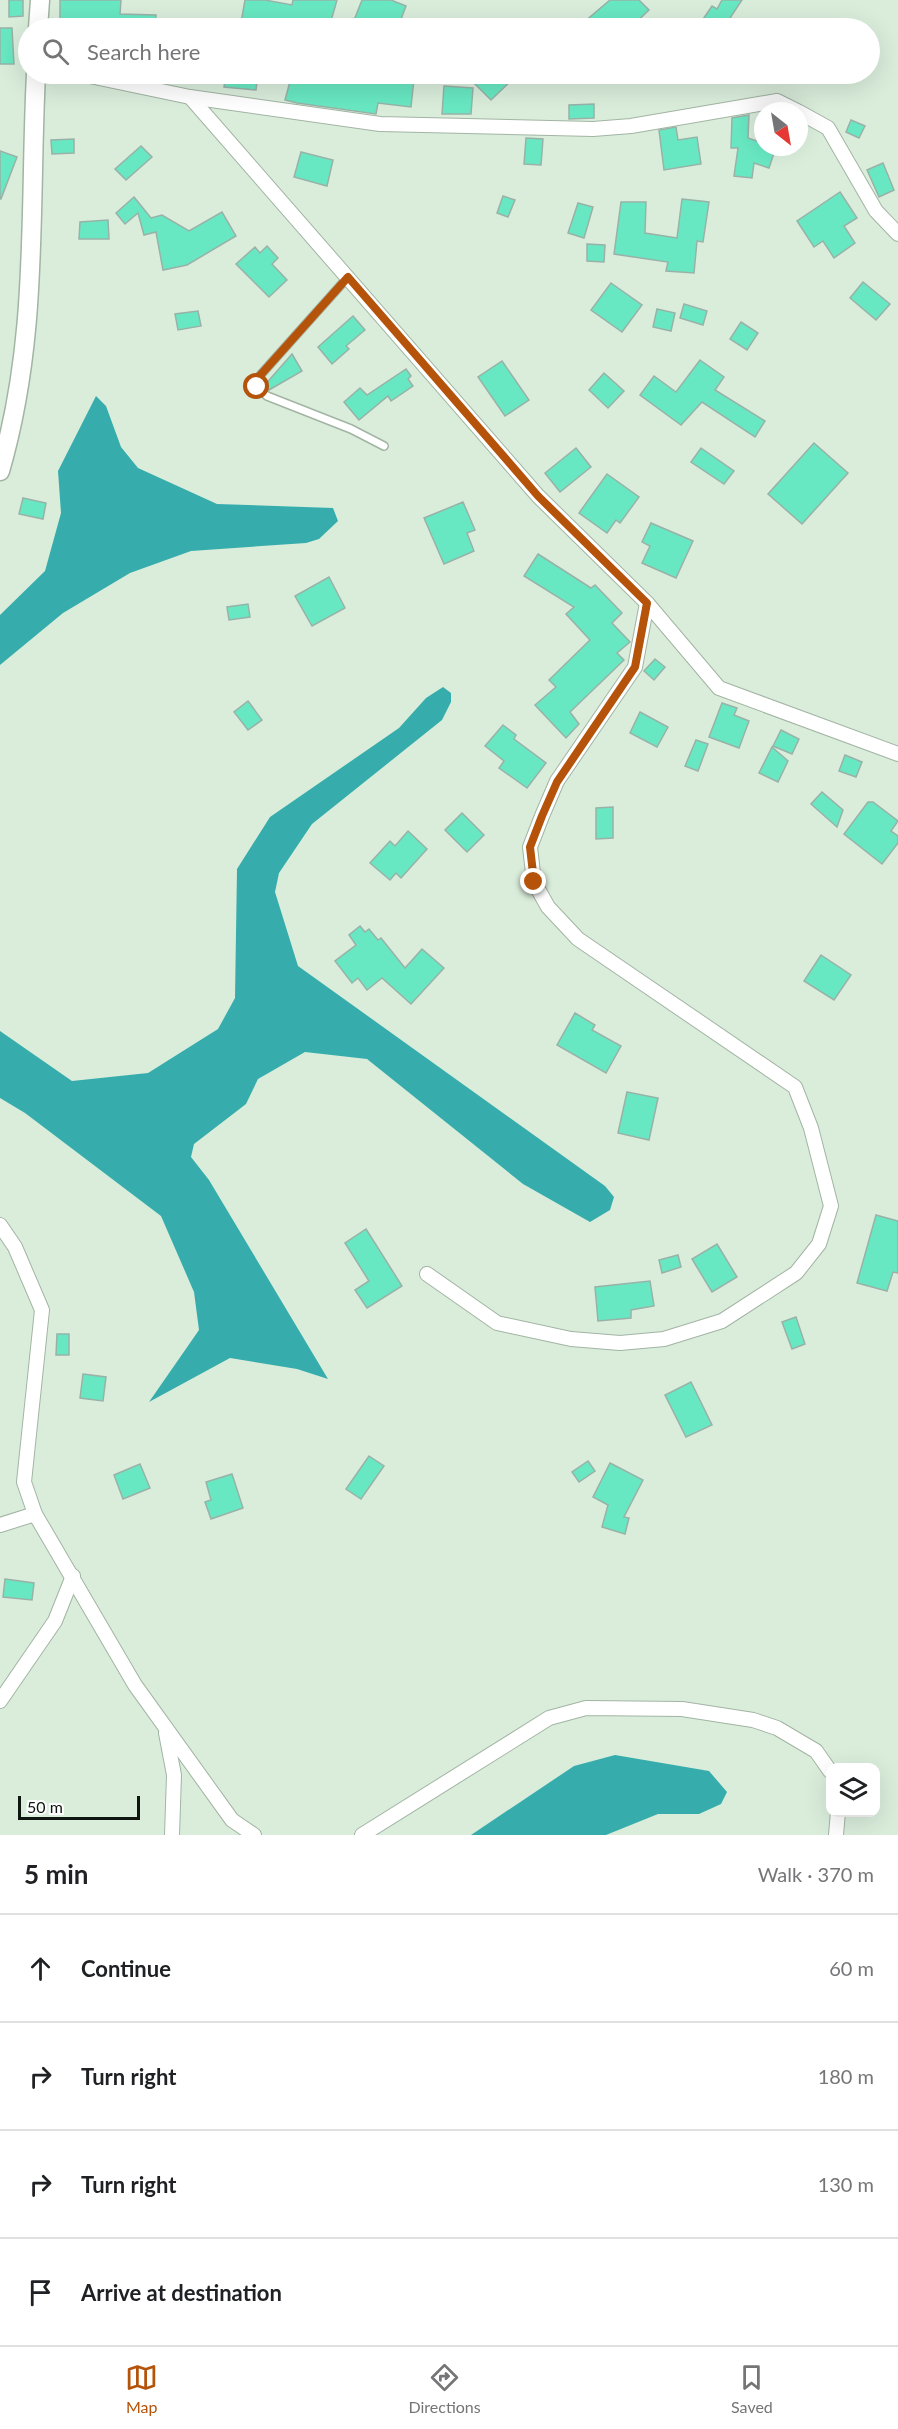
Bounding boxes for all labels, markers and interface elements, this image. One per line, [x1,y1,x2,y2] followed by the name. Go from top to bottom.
[18,18,880,84] search box
[39,35,72,68] icon: search
[87,38,200,65] text: Search here
[754,102,808,156] north arrow
[243,373,269,399] route start
[520,868,546,894] route end
[826,1763,880,1817] map controls
[826,1763,880,1817] button: layers
[18,1793,140,1820] scale bar
[27,1797,63,1816] text: 50 m
[24,1858,88,1890] text: 5 min
[758,1862,874,1886] text: Walk · 370 m
[24,1952,57,1985] icon: ahead
[81,1955,171,1982] text: Continue
[829,1956,874,1980] text: 60 m
[24,2060,57,2093] icon: right
[81,2063,176,2090] text: Turn right
[818,2064,874,2088] text: 180 m
[24,2168,57,2201] icon: right
[81,2171,176,2198] text: Turn right
[818,2172,874,2196] text: 130 m
[24,2276,57,2309] icon: arrive
[81,2279,282,2306] text: Arrive at destination
[125,2361,158,2416] tab: Map
[408,2361,481,2416] tab: Directions
[731,2361,773,2416] tab: Saved

